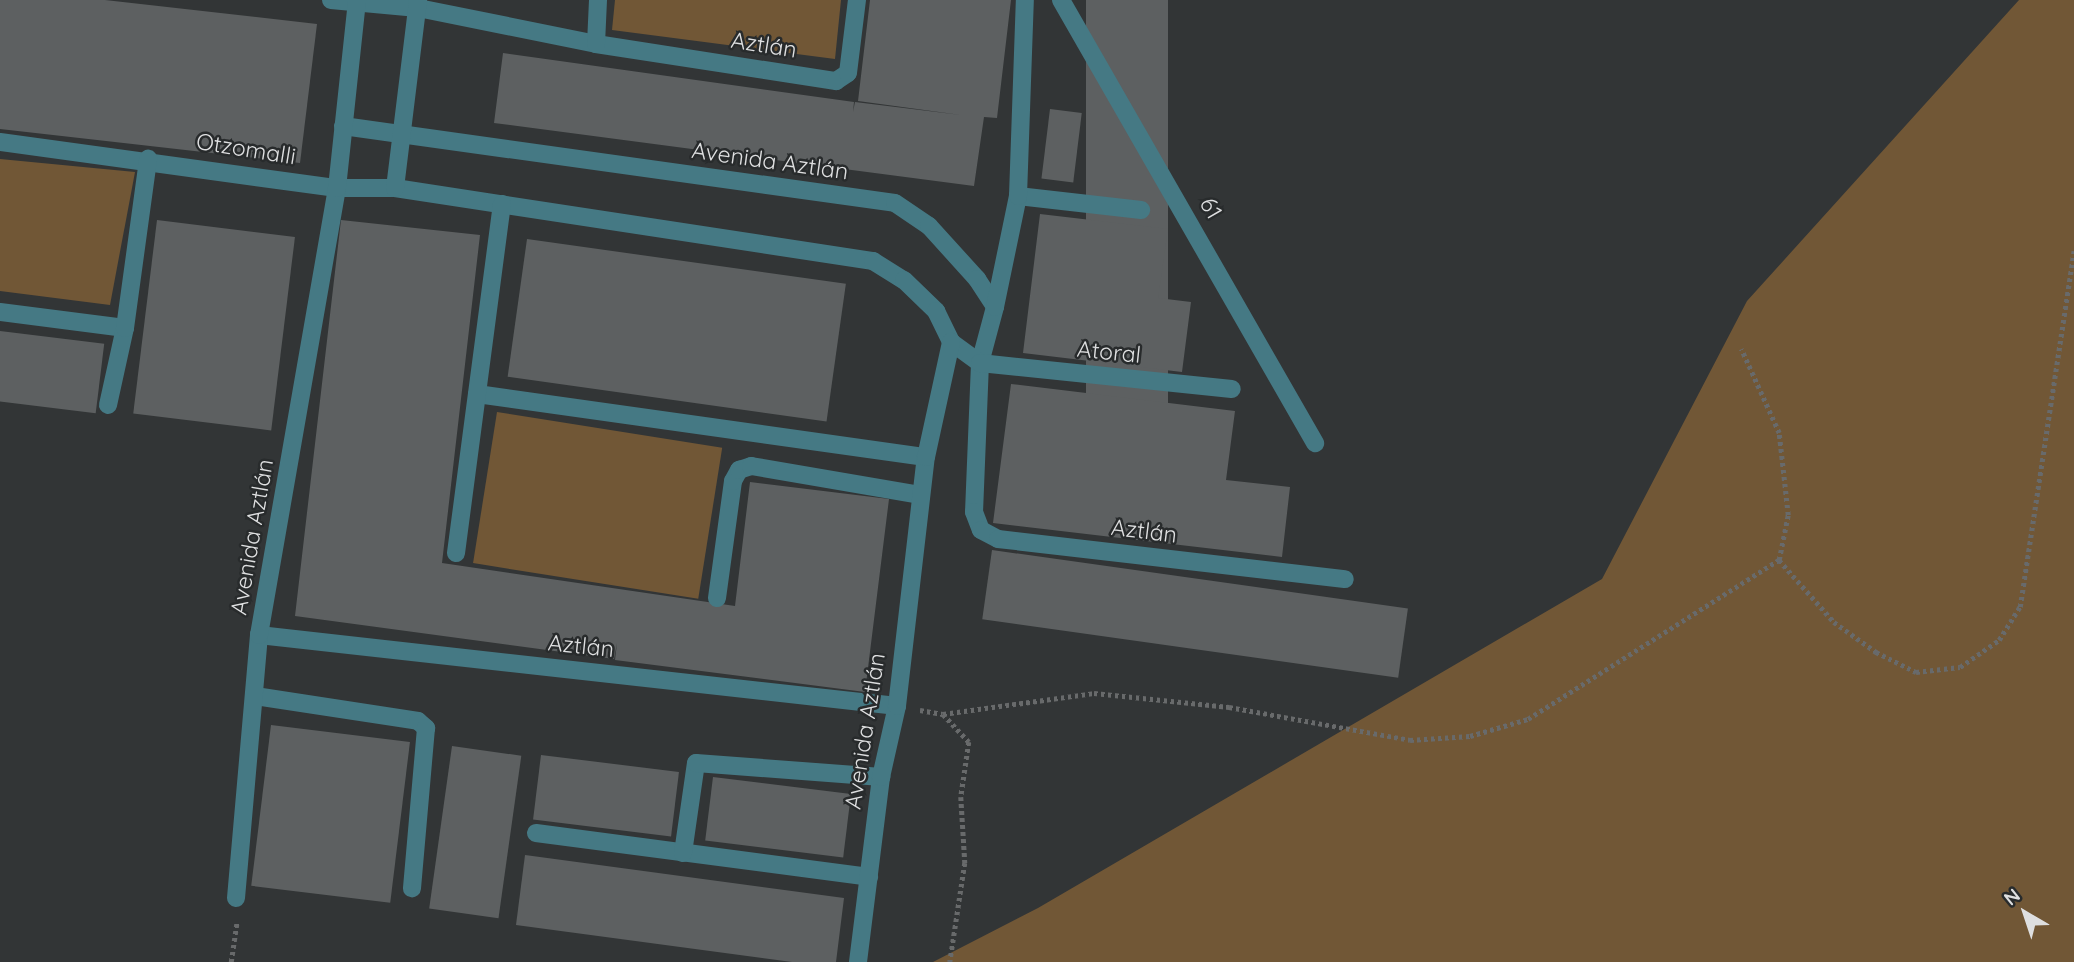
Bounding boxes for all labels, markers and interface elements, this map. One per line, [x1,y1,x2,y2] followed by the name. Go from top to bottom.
[729,26,799,64] street label: Aztlán
[194,128,298,170] street label: Otzomalli
[690,136,850,186] street label: Avenida Aztlán
[1194,192,1228,224] street label: 61
[1076,335,1142,369] street label: Atoral
[225,457,279,617] street label: Avenida Aztlán
[1109,513,1179,549] street label: Aztlán
[547,629,615,663] street label: Aztlán
[839,651,891,811] street label: Avenida Aztlán
[1990,878,2060,948] north arrow
[1999,883,2025,910] text: N

